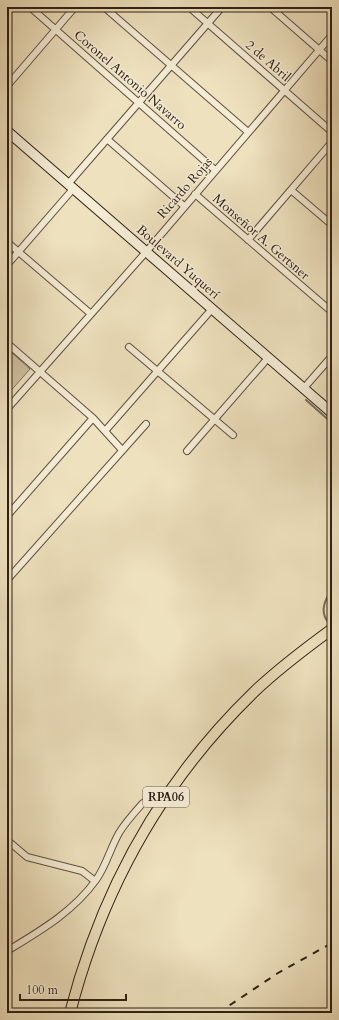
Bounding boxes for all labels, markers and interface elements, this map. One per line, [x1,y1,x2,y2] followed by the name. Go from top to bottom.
[70,26,190,134] street label: Coronel Antonio Navarro
[242,36,295,86] street label: 2 de Abril
[153,153,217,223] street label: Ricardo Rojas
[209,190,314,284] street label: Monseñor A. Gertsner
[133,221,224,303] street label: Boulevard Yuquerí
[143,787,189,807] road number: RPA06
[20,976,126,1002] scale bar
[26,982,59,998] text: 100 m

